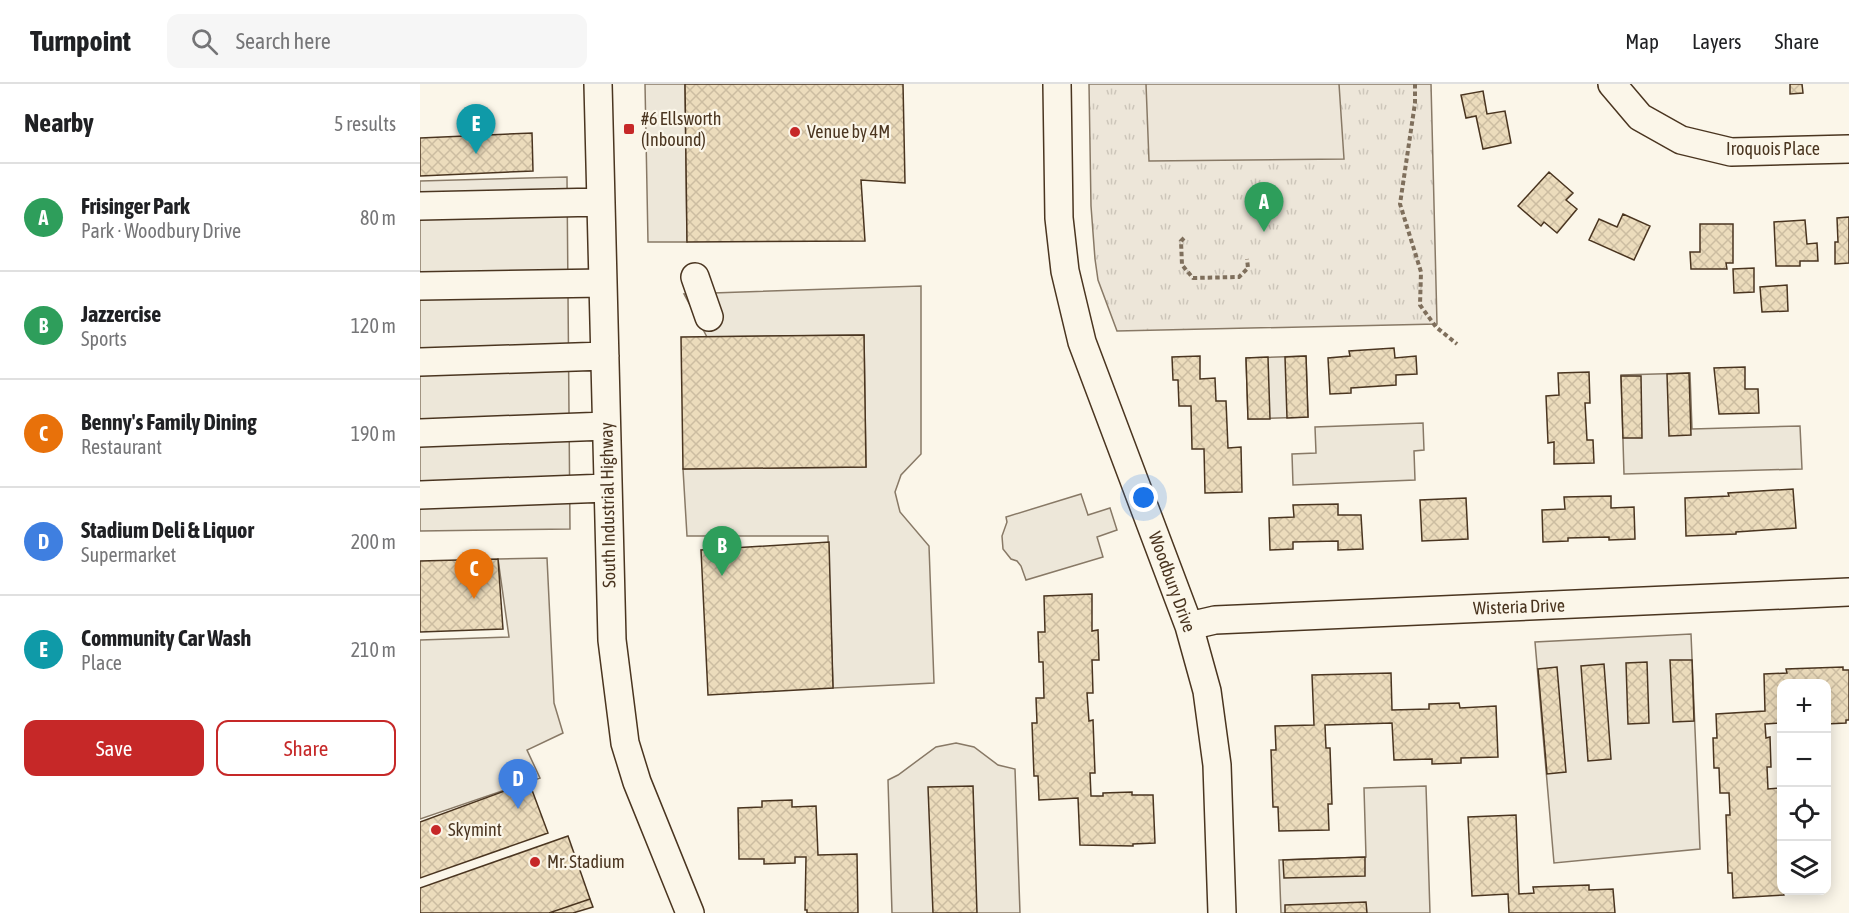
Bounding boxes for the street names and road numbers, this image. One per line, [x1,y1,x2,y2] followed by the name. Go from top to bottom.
[1726,138,1820,159] street label: Iroquois Place
[596,422,619,588] street label: South Industrial Highway
[1145,529,1200,635] street label: Woodbury Drive
[1473,594,1565,619] street label: Wisteria Drive

